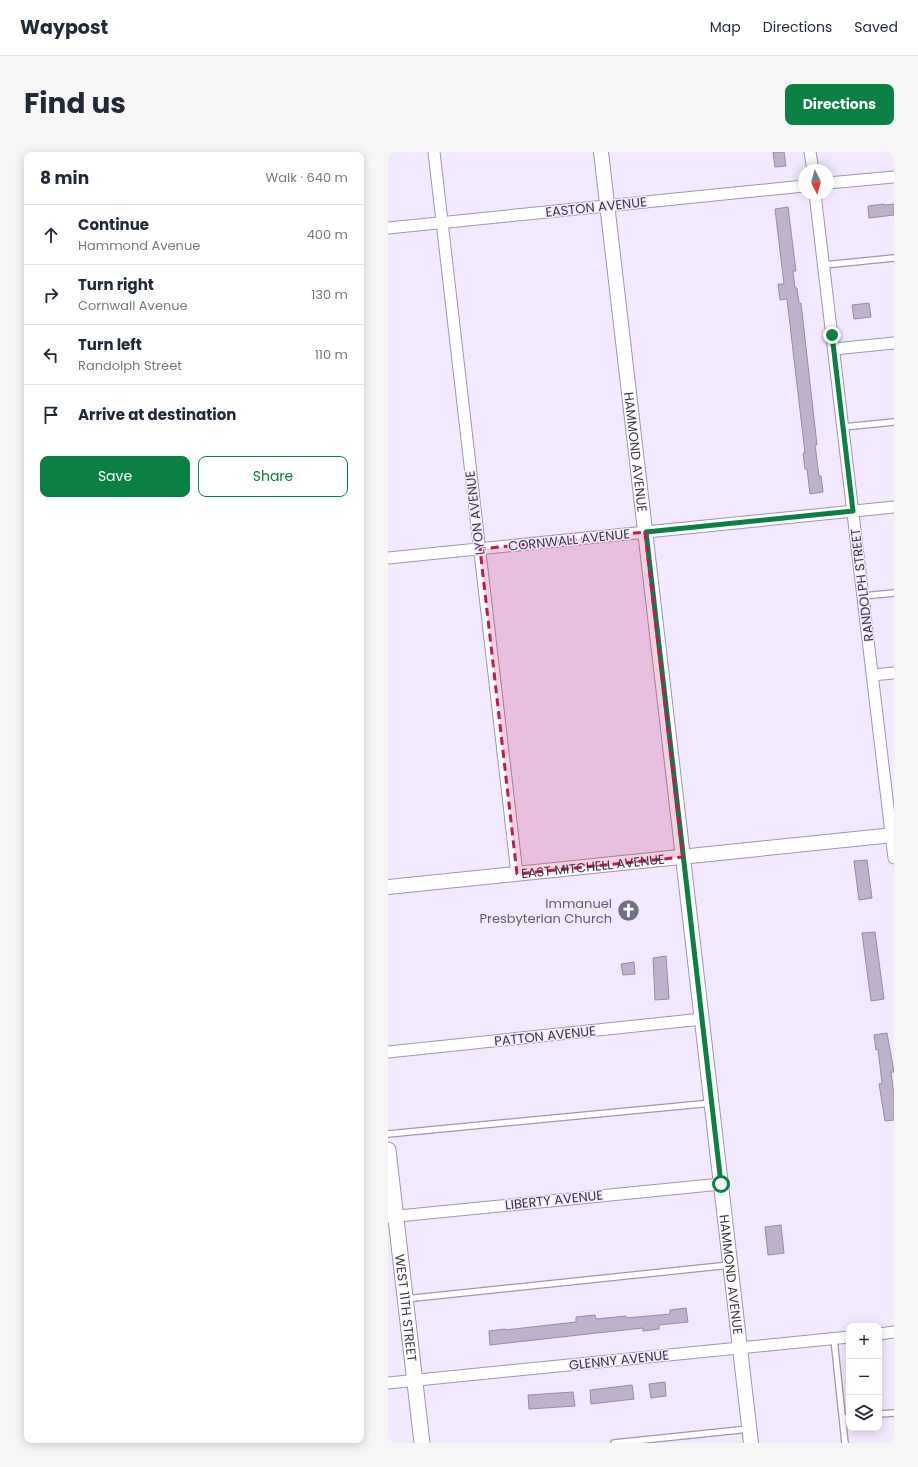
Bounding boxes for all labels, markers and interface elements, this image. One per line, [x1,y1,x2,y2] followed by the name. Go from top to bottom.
[20,14,108,41] text: Waypost
[710,17,741,37] text: Map
[763,17,832,37] text: Directions
[854,17,898,37] text: Saved
[24,84,126,123] text: Find us
[785,84,894,125] button: Directions
[798,164,834,200] north arrow
[40,166,89,190] text: 8 min
[265,168,348,187] text: Walk · 640 m
[544,192,648,222] street label: EASTON AVENUE
[78,214,149,235] text: Continue
[40,224,62,246] icon: ahead
[307,225,348,244] text: 400 m
[78,236,200,255] text: Hammond Avenue
[78,274,154,295] text: Turn right
[40,284,62,306] icon: right
[311,285,348,304] text: 130 m
[78,296,188,315] text: Cornwall Avenue
[823,326,841,344] route end
[78,334,142,355] text: Turn left
[40,344,62,366] icon: left
[315,345,348,364] text: 110 m
[78,356,182,375] text: Randolph Street
[619,391,652,513] street label: HAMMOND AVENUE
[40,404,62,426] icon: arrive
[78,404,236,425] text: Arrive at destination
[40,456,190,497] button: Save
[198,456,348,497] button: Share
[460,470,490,556] street label: LYON AVENUE
[507,524,631,556] street label: CORNWALL AVENUE
[846,527,878,643] street label: RANDOLPH STREET
[520,849,666,883] street label: EAST MITCHELL AVENUE
[480,894,612,928] place label: Immanuel Presbyterian Church
[615,897,641,923] church icon: Immanuel Presbyterian Church
[493,1021,597,1051] street label: PATTON AVENUE
[712,1175,730,1193] route start
[504,1185,604,1215] street label: LIBERTY AVENUE
[715,1213,748,1336] street label: HAMMOND AVENUE
[391,1253,422,1363] street label: WEST 11TH STREET
[846,1323,882,1431] map controls
[846,1323,882,1359] button: +
[568,1345,670,1375] street label: GLENNY AVENUE
[846,1359,882,1395] button: −
[846,1395,882,1431] button: layers

